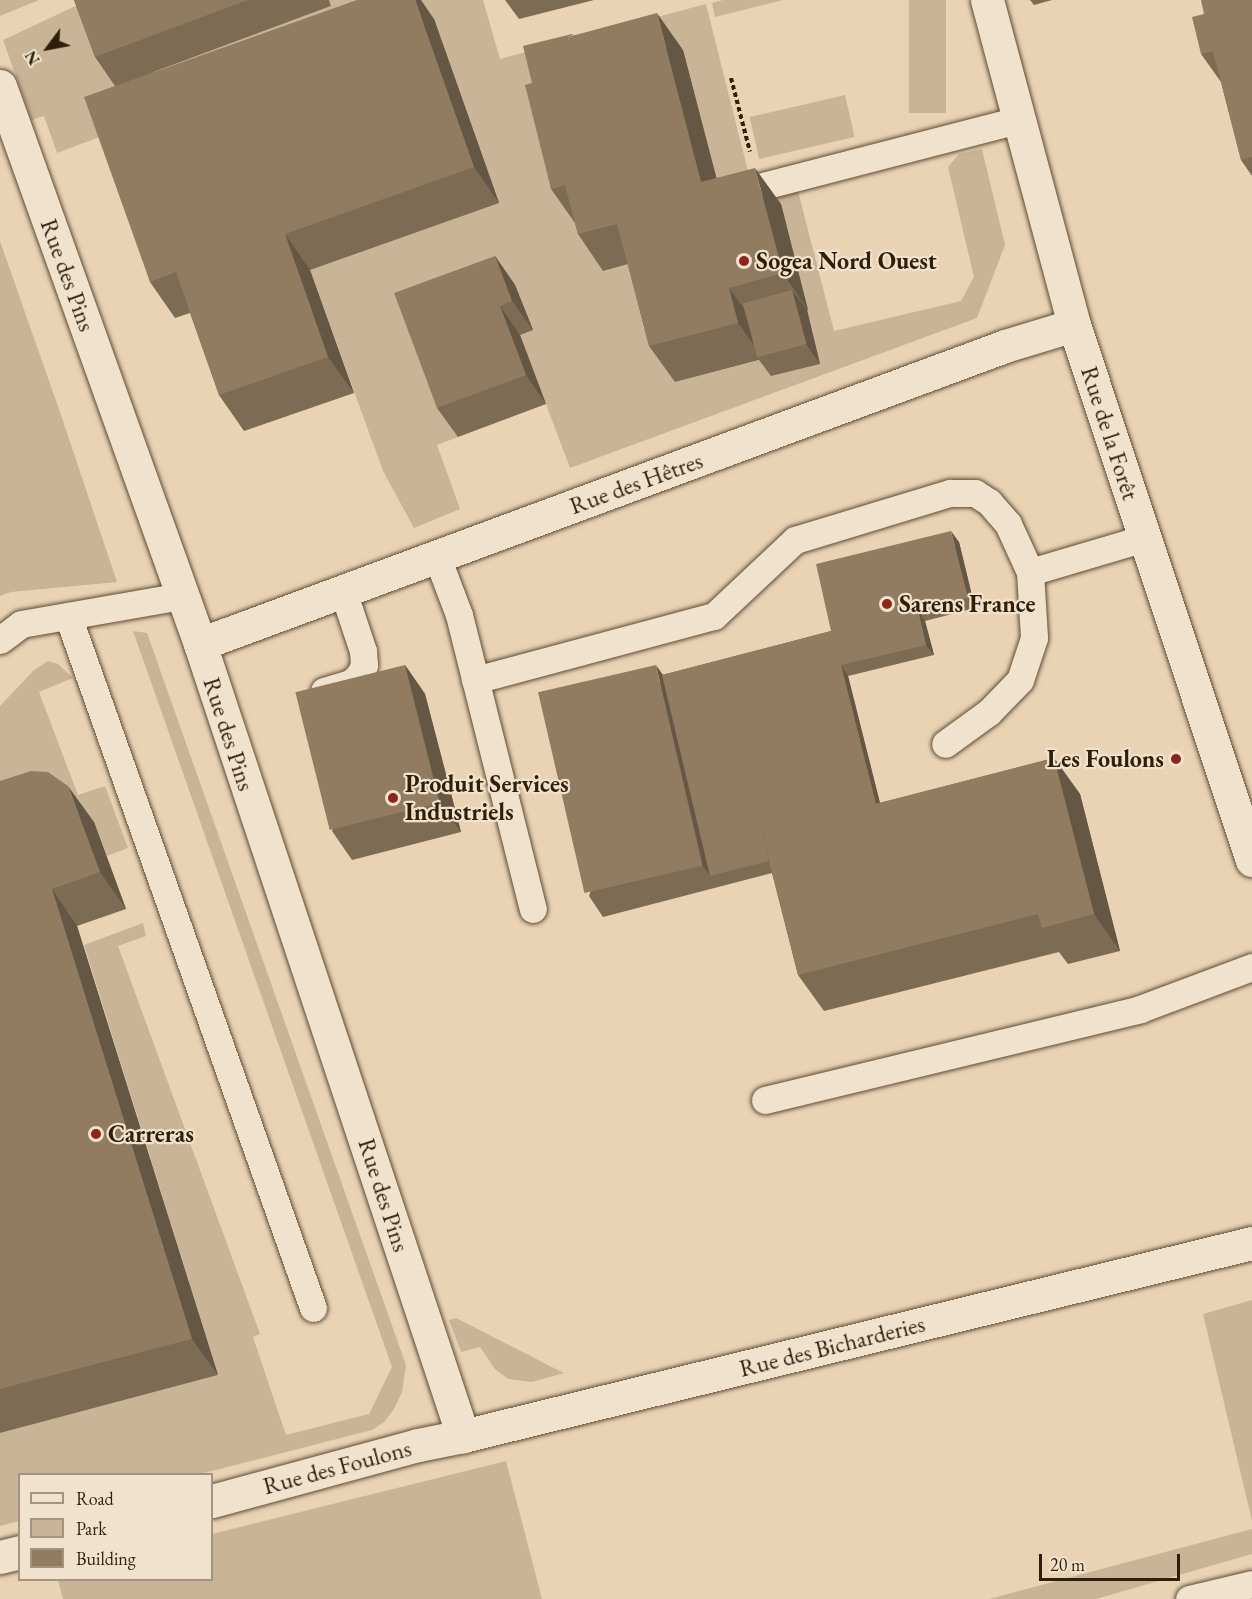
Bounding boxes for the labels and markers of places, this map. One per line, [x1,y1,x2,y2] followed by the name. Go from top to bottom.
[756,247,937,275] place label: Sogea Nord Ouest
[737,254,751,268] marker: Sogea Nord Ouest
[899,590,1036,618] place label: Sarens France
[880,597,894,611] marker: Sarens France
[1047,745,1164,773] place label: Les Foulons
[1169,752,1183,766] marker: Les Foulons
[405,770,569,826] place label: Produit Services Industriels
[386,791,400,805] marker: Produit Services Industriels
[108,1120,194,1148] place label: Carreras
[89,1127,103,1141] marker: Carreras

